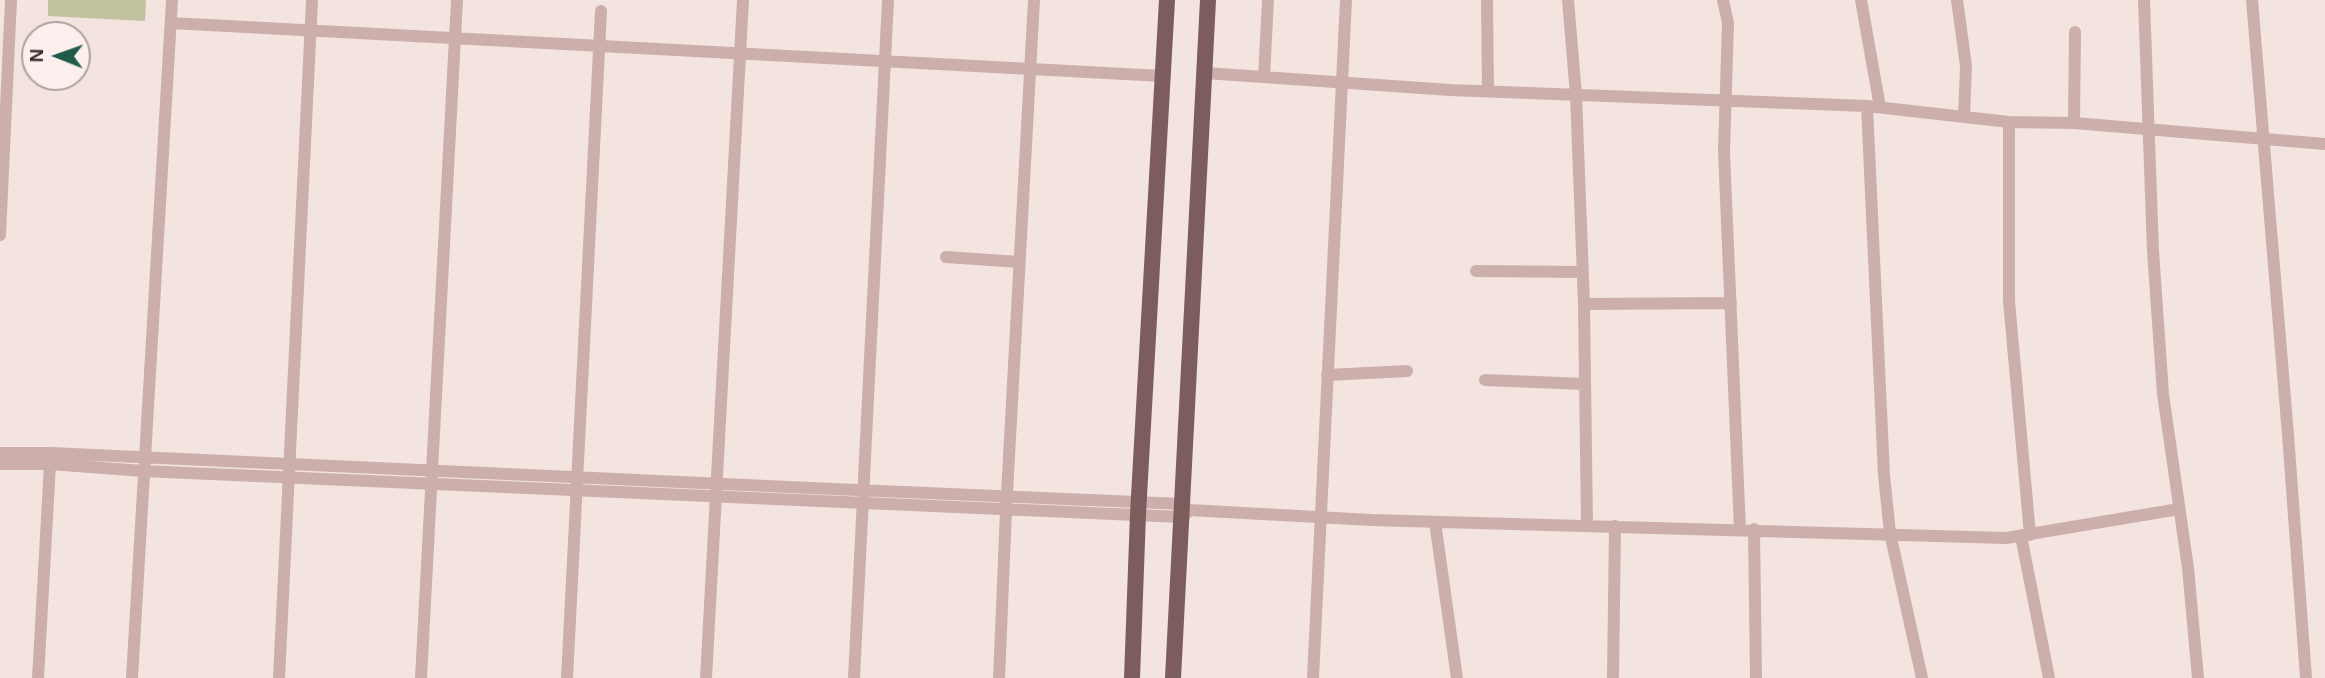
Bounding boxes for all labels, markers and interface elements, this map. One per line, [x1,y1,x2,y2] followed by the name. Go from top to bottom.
[21,21,91,91] north arrow
[26,49,47,63] text: N

